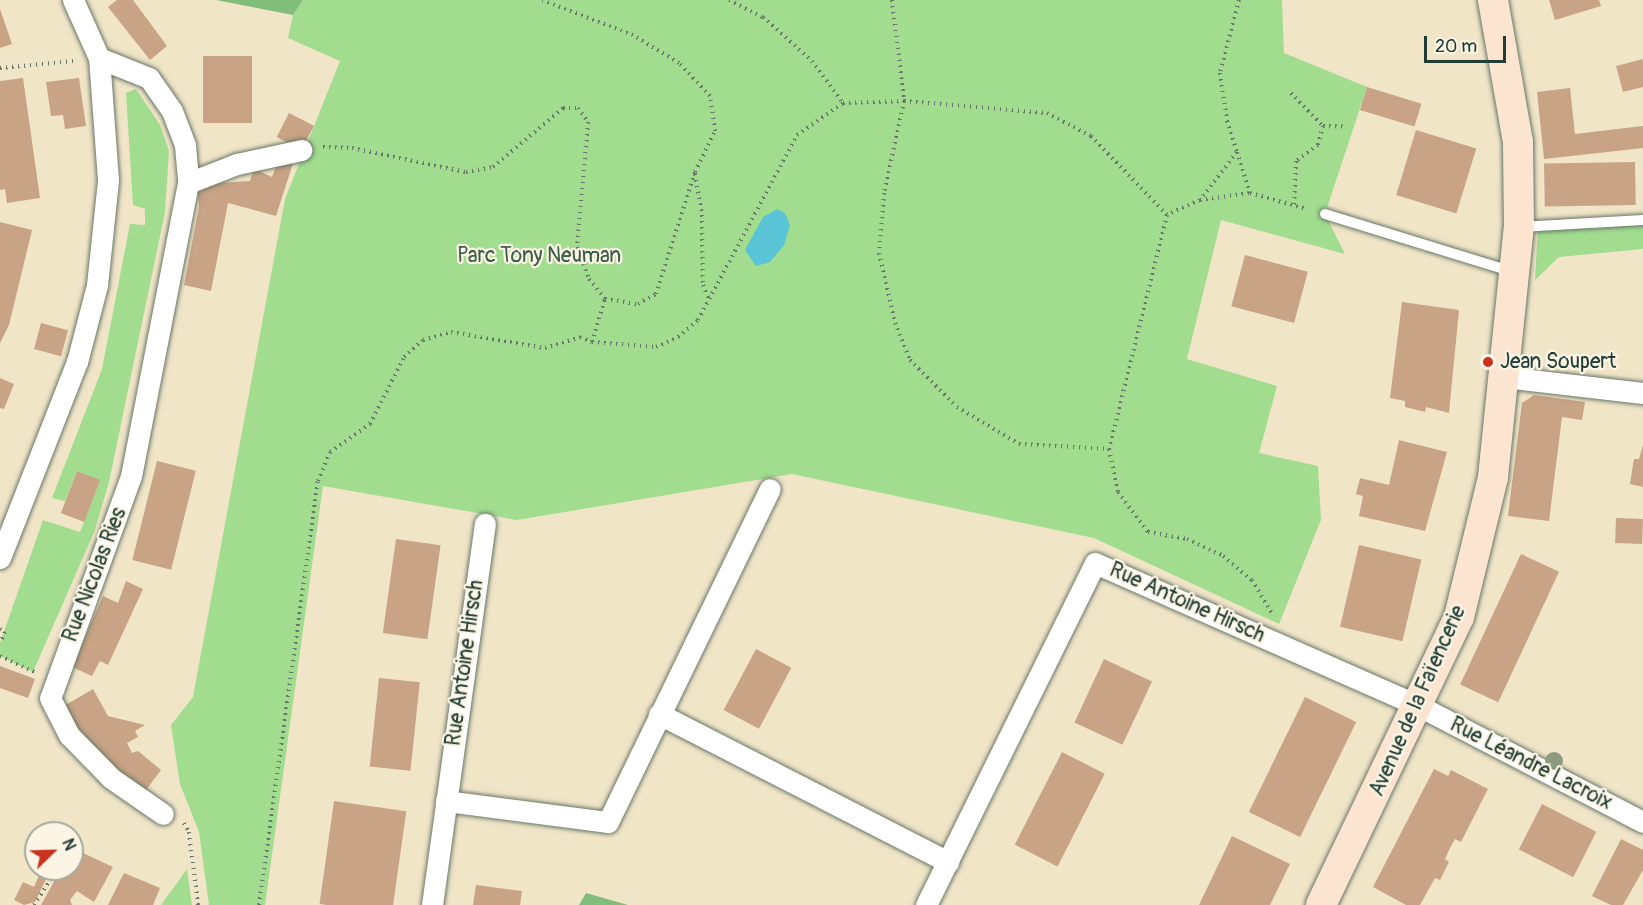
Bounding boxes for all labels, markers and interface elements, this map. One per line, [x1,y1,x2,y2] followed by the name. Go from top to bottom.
[1427,24,1510,62] scale bar
[1435,35,1477,58] text: 20 m
[457,243,621,269] park label: Parc Tony Neuman
[1500,349,1616,375] place label: Jean Soupert
[1481,355,1495,369] marker: Jean Soupert
[58,504,132,646] street label: Rue Nicolas Ries
[1105,557,1269,649] street label: Rue Antoine Hirsch
[441,578,489,748] street label: Rue Antoine Hirsch
[1365,602,1471,800] street label: Avenue de la Faïencerie
[1446,712,1616,816] street label: Rue Léandre Lacroix
[24,821,84,881] north arrow
[57,836,80,854] text: N

